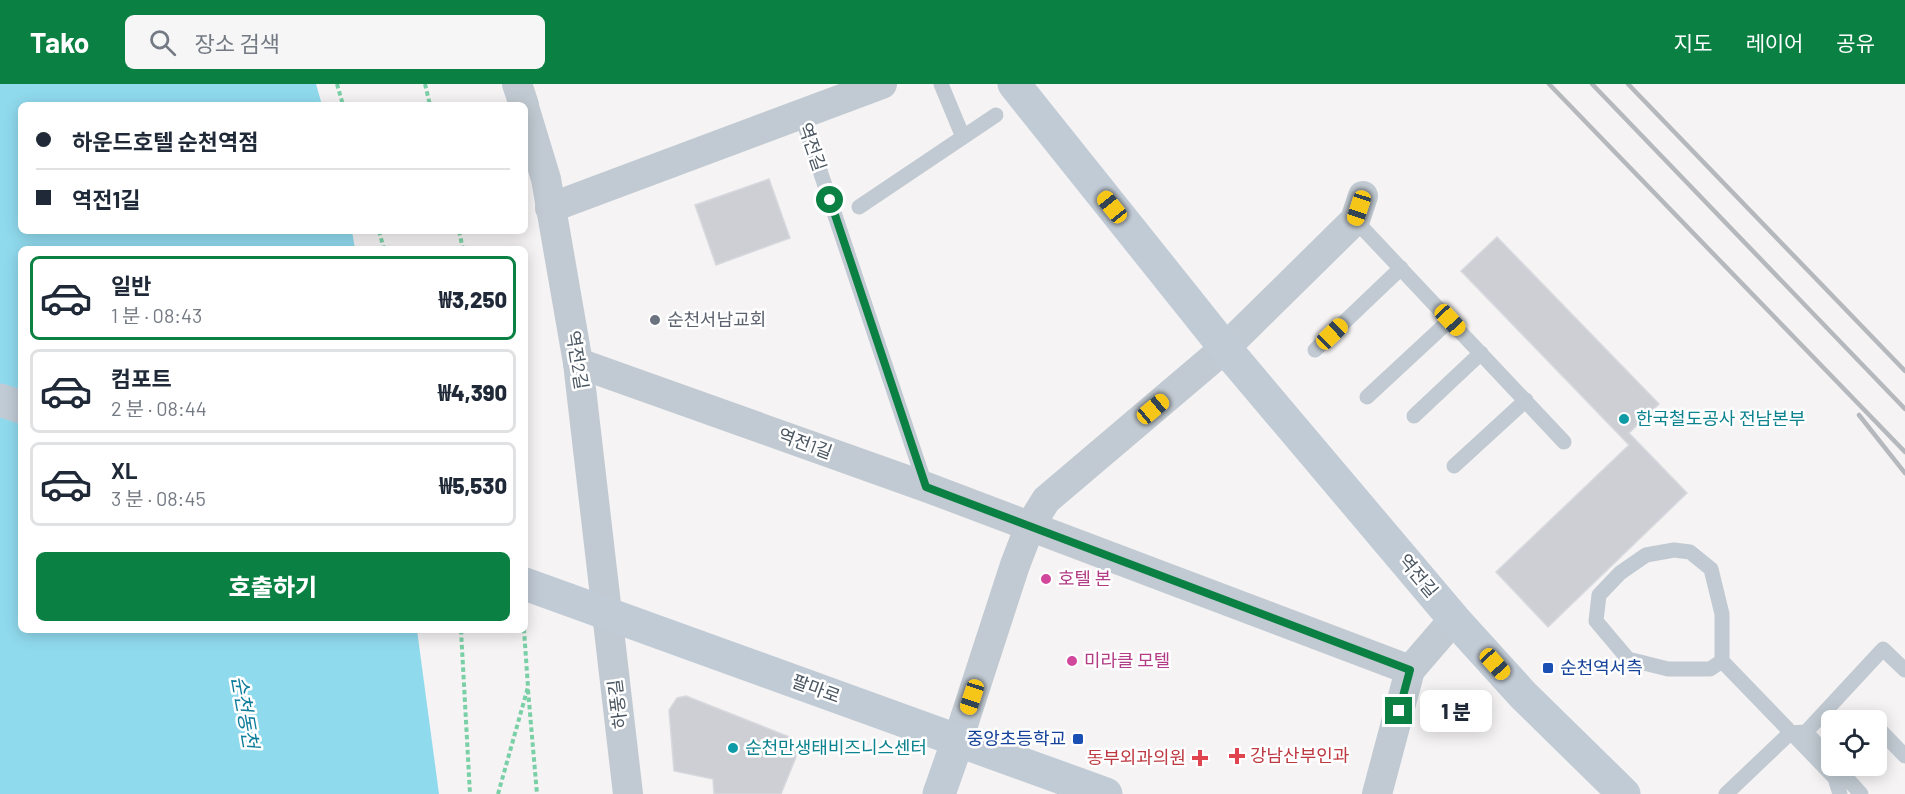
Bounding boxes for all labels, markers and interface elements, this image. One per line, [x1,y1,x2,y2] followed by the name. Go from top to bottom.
[125,15,545,69] search box
[30,25,89,59] text: Tako
[146,26,179,59] icon: search
[194,30,280,56] text: 장소 검색
[1674,30,1712,55] text: 지도
[1745,30,1803,55] text: 레이어
[1836,30,1875,55] text: 공유
[794,120,831,174] street label: 역전길
[72,128,259,154] text: 하운드호텔 순천역점
[72,186,141,212] text: 역전1길
[816,186,843,213] route start
[1094,187,1130,227] car
[1345,188,1373,228] car
[39,271,93,325] icon: car
[111,272,151,298] text: 일반
[439,286,507,312] text: ₩3,250
[1431,301,1469,339] car
[111,303,202,327] text: 1 분 · 08:43
[667,308,766,330] place label: 순천서남교회
[648,313,662,327] marker: 순천서남교회
[1313,315,1351,353] car
[562,329,593,391] street label: 역전2길
[39,364,93,418] icon: car
[111,365,172,391] text: 컴포트
[438,379,507,405] text: ₩4,390
[1133,391,1173,427] car
[111,396,207,420] text: 2 분 · 08:44
[1636,407,1805,429] place label: 한국철도공사 전남본부
[1617,412,1631,426] marker: 한국철도공사 전남본부
[775,423,835,463] street label: 역전1길
[39,457,93,511] icon: car
[111,457,137,483] text: XL
[439,472,507,498] text: ₩5,530
[111,486,206,510] text: 3 분 · 08:45
[1394,549,1443,601] street label: 역전길
[36,552,510,621] button: 호출하기
[1058,567,1111,589] place label: 호텔 본
[1039,572,1053,586] marker: 호텔 본
[1476,645,1514,683] car
[1084,649,1170,671] place label: 미라클 모텔
[1065,654,1079,668] marker: 미라클 모텔
[1560,656,1643,678] place label: 순천역서측
[1541,661,1555,675] marker: 순천역서측
[789,669,843,707] street label: 팔마로
[228,673,265,753] water label: 순천동천
[958,677,986,717] car
[603,678,631,730] street label: 하풍길
[1420,690,1492,732] callout: 1 분
[1385,697,1412,724] route end
[1441,699,1471,723] text: 1 분
[1821,710,1887,776] map controls
[1821,710,1887,776] button: locate
[967,727,1066,749] place label: 중앙초등학교
[1071,732,1085,746] marker: 중앙초등학교
[745,736,927,758] place label: 순천만생태비즈니스센터
[726,741,740,755] marker: 순천만생태비즈니스센터
[1250,744,1350,766] place label: 강남산부인과
[1087,746,1186,768] place label: 동부외과의원
[1228,747,1246,765] marker: 강남산부인과
[1191,749,1209,767] marker: 동부외과의원

